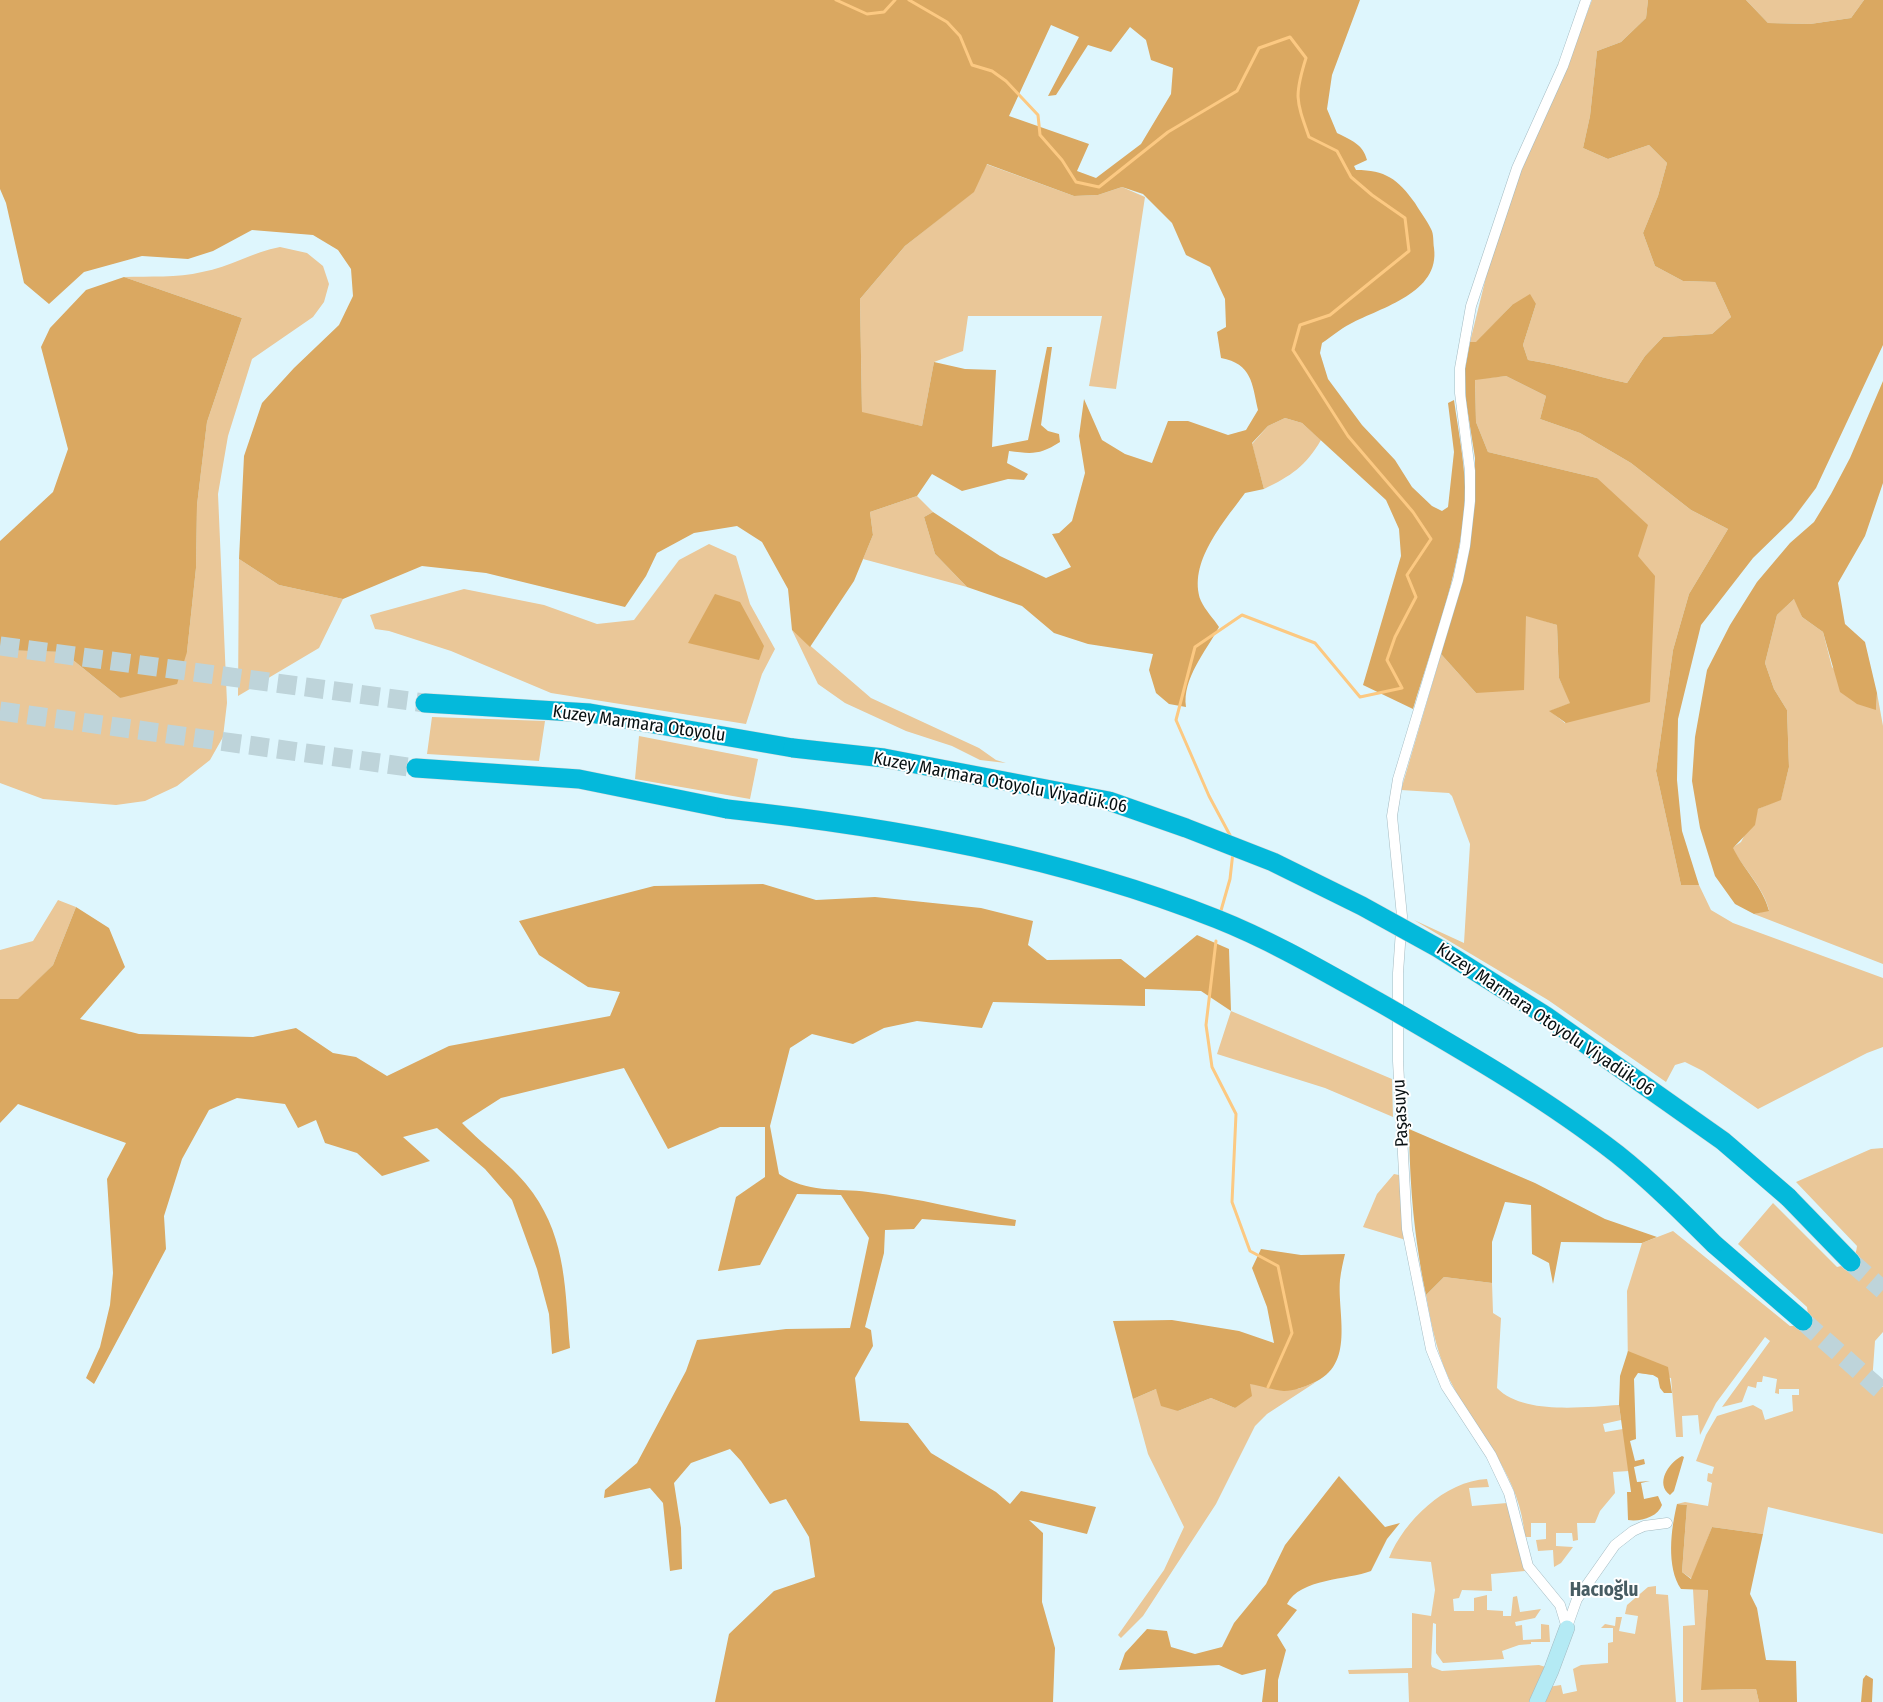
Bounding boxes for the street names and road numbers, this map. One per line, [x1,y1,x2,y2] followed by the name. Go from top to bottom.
[551,701,727,747] street label: Kuzey Marmara Otoyolu
[871,748,1129,818] street label: Kuzey Marmara Otoyolu Viyadük.06
[1432,939,1658,1101] street label: Kuzey Marmara Otoyolu Viyadük.06
[1388,1078,1414,1148] street label: Paşasuyu

